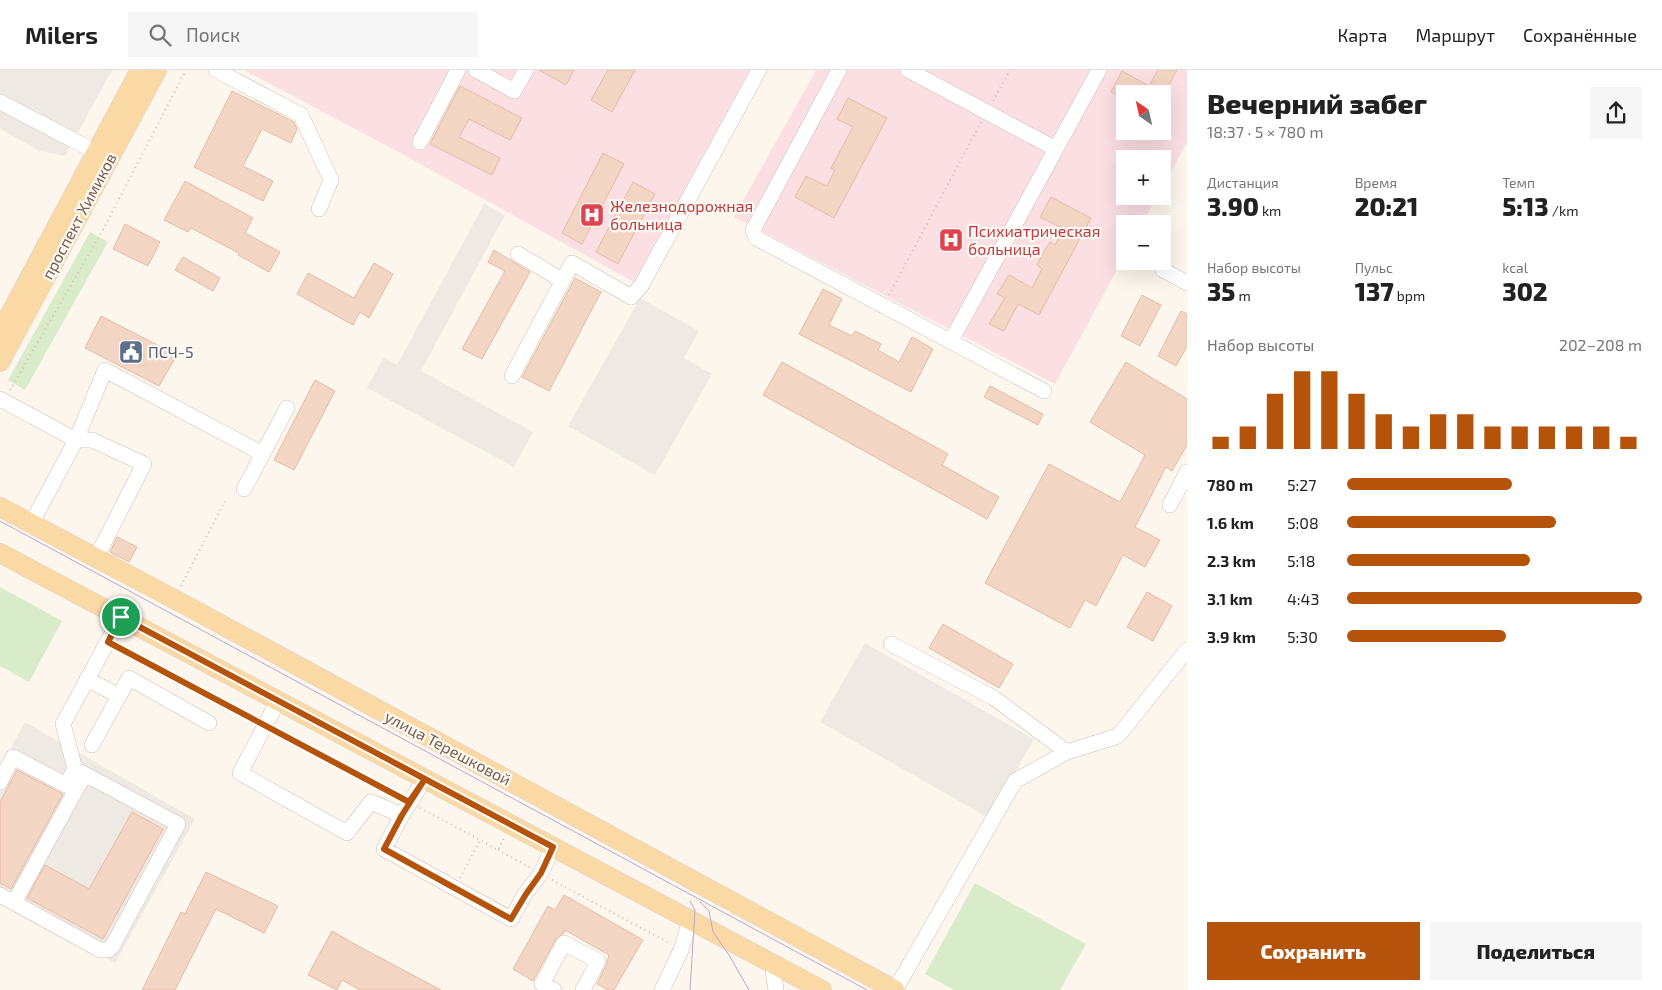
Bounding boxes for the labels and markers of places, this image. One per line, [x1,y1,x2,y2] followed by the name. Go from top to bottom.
[610,196,753,233] place label: Железнодорожная больница
[579,202,605,228] hospital icon: Железнодорожная больница
[968,221,1100,258] place label: Психиатрическая больница
[938,227,964,253] hospital icon: Психиатрическая больница
[118,339,144,365] public building icon: ПСЧ-5
[148,342,194,361] place label: ПСЧ-5
[100,596,142,638] pin

